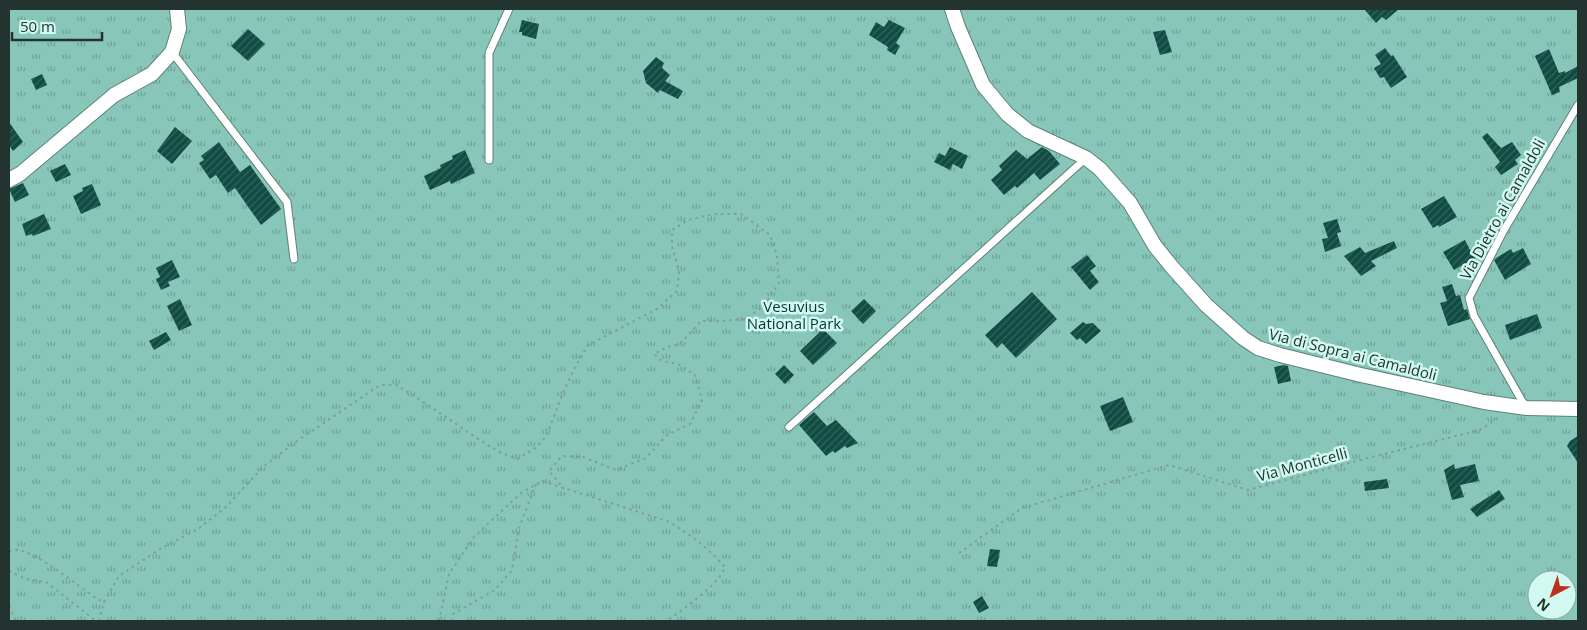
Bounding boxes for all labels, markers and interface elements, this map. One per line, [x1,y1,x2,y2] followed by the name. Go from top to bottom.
[12,10,102,42] scale bar
[20,16,55,36] text: 50 m
[1455,135,1549,283] street label: Via Dietro ai Camaldoli
[747,296,841,333] park label: Vesuvius National Park
[1267,323,1439,385] street label: Via di Sopra ai Camaldoli
[1255,442,1349,486] street label: Via Monticelli
[1527,570,1577,620] north arrow
[1533,594,1554,616] text: N

